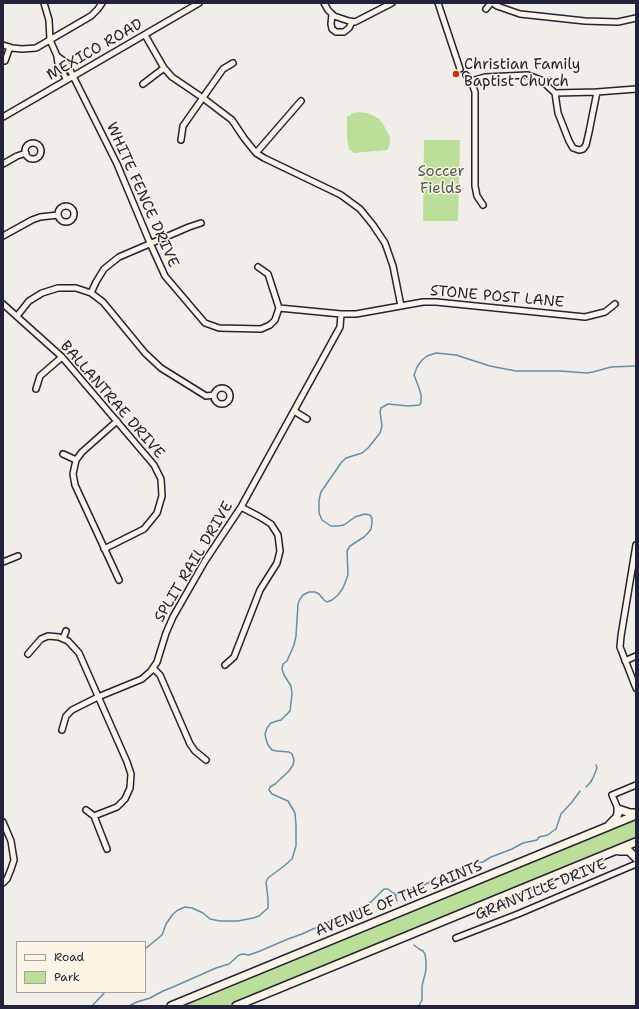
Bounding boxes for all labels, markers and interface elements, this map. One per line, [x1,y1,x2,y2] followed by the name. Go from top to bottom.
[44,15,146,85] street label: MEXICO ROAD
[464,56,580,91] place label: Christian Family Baptist Church
[451,69,461,79] marker: Christian Family Baptist Church
[102,120,182,270] street label: WHITE FENCE DRIVE
[417,163,465,198] park label: Soccer Fields
[429,282,565,312] street label: STONE POST LANE
[56,338,168,462] street label: BALLANTRAE DRIVE
[151,498,237,626] street label: SPLIT RAIL DRIVE
[473,855,609,925] street label: GRANVILLE DRIVE
[313,857,485,941] street label: AVENUE OF THE SAINTS
[16,941,146,993] legend
[54,949,84,965] text: Road
[54,969,80,985] text: Park

